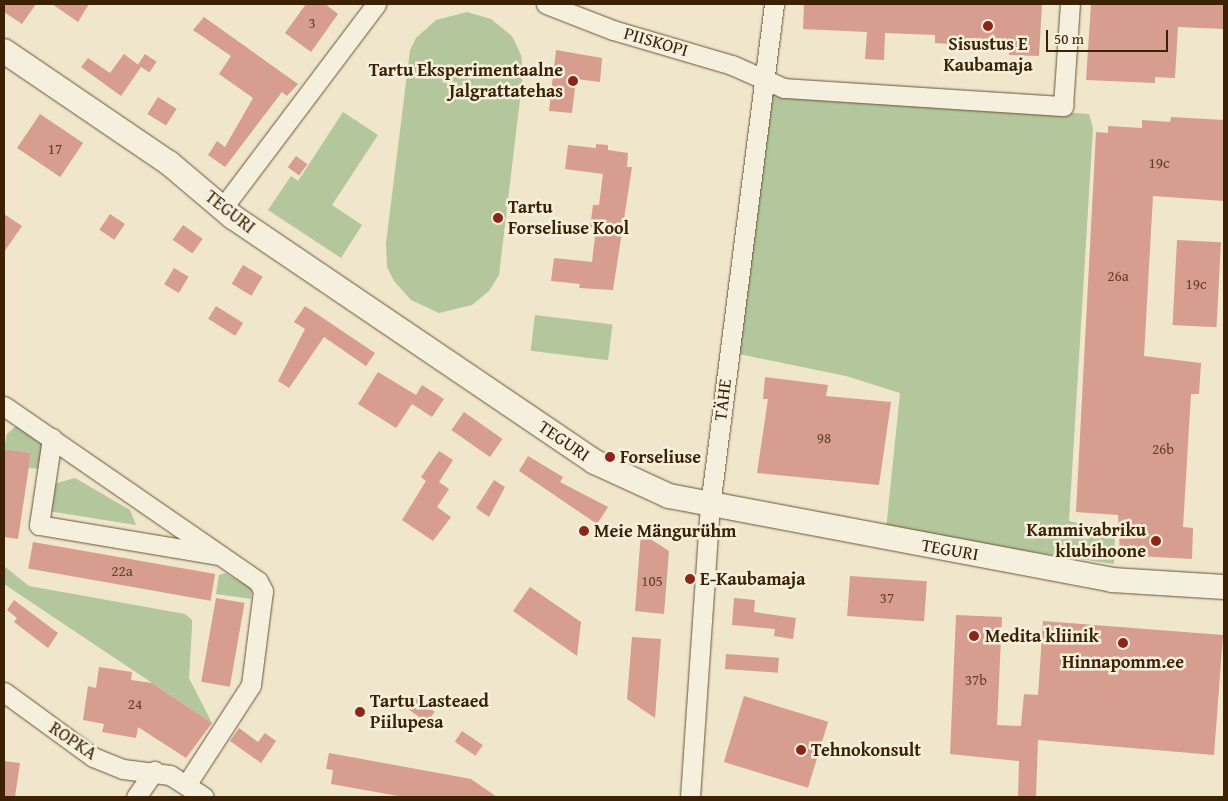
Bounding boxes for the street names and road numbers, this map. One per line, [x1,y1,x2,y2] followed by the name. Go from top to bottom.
[621,23,691,61] street label: PIISKOPI
[201,186,259,238] street label: TEGURI
[710,378,736,422] street label: TÄHE
[534,416,594,466] street label: TEGURI
[920,534,980,566] street label: TEGURI
[45,717,101,765] street label: ROPKA

